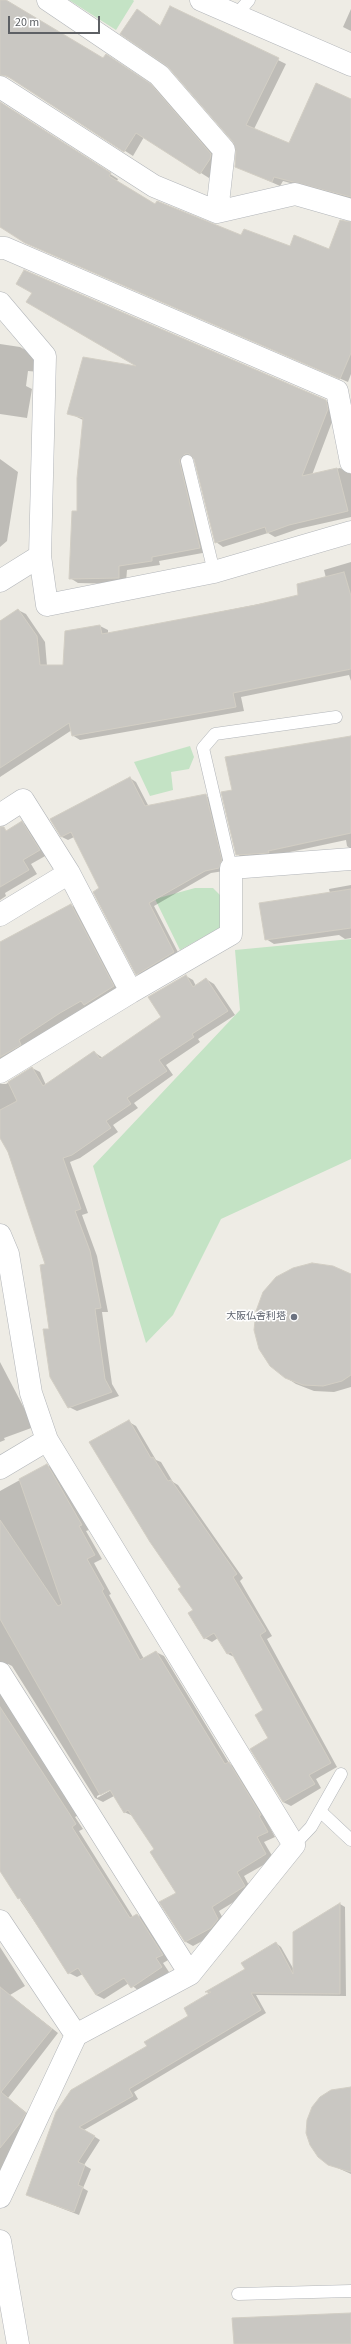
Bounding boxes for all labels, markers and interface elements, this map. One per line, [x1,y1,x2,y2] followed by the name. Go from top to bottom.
[10,8,102,34] scale bar
[15,14,39,31] text: 20 m
[226,1311,286,1323] place label: 大阪仏舎利塔
[289,1312,299,1322] marker: 大阪仏舎利塔

